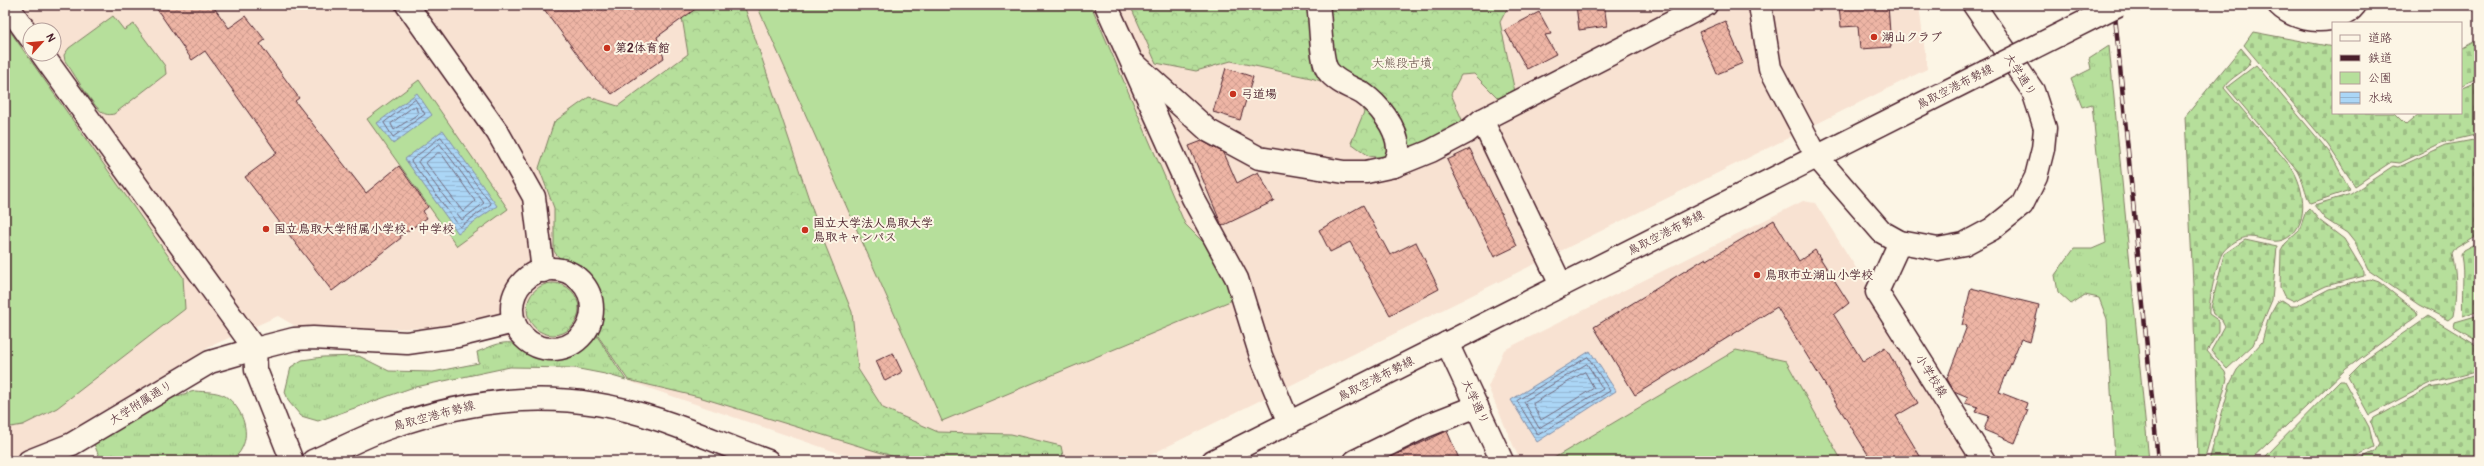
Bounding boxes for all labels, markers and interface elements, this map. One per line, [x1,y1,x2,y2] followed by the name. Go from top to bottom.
[22,22,62,62] north arrow
[2332,22,2462,114] legend
[1882,30,1942,45] place label: 湖山クラブ
[43,31,58,44] text: N
[2368,31,2392,46] text: 道路
[1869,32,1879,42] marker: 湖山クラブ
[615,41,670,56] place label: 第2体育館
[602,43,612,53] marker: 第2体育館
[2001,51,2039,99] street label: 大学通り
[2368,51,2392,66] text: 鉄道
[1372,56,1432,71] park label: 大熊段古墳
[1914,61,1996,113] street label: 鳥取空港布勢線
[2368,71,2392,86] text: 公園
[1241,87,1277,102] place label: 弓道場
[1228,89,1238,99] marker: 弓道場
[2368,91,2392,106] text: 水域
[1625,207,1707,259] street label: 鳥取空港布勢線
[813,216,933,245] place label: 国立大学法人鳥取大学 鳥取キャンパス
[274,222,454,237] place label: 国立鳥取大学附属小学校・中学校
[261,224,271,234] marker: 国立鳥取大学附属小学校・中学校
[800,225,810,235] marker: 国立大学法人鳥取大学 鳥取キャンパス
[1765,268,1873,283] place label: 鳥取市立湖山小学校
[1752,270,1762,280] marker: 鳥取市立湖山小学校
[1912,352,1950,400] street label: 小学校線
[1335,353,1417,405] street label: 鳥取空港布勢線
[1458,377,1492,427] street label: 大学通り
[106,378,176,428] street label: 大学附属通り
[391,398,477,434] street label: 鳥取空港布勢線

